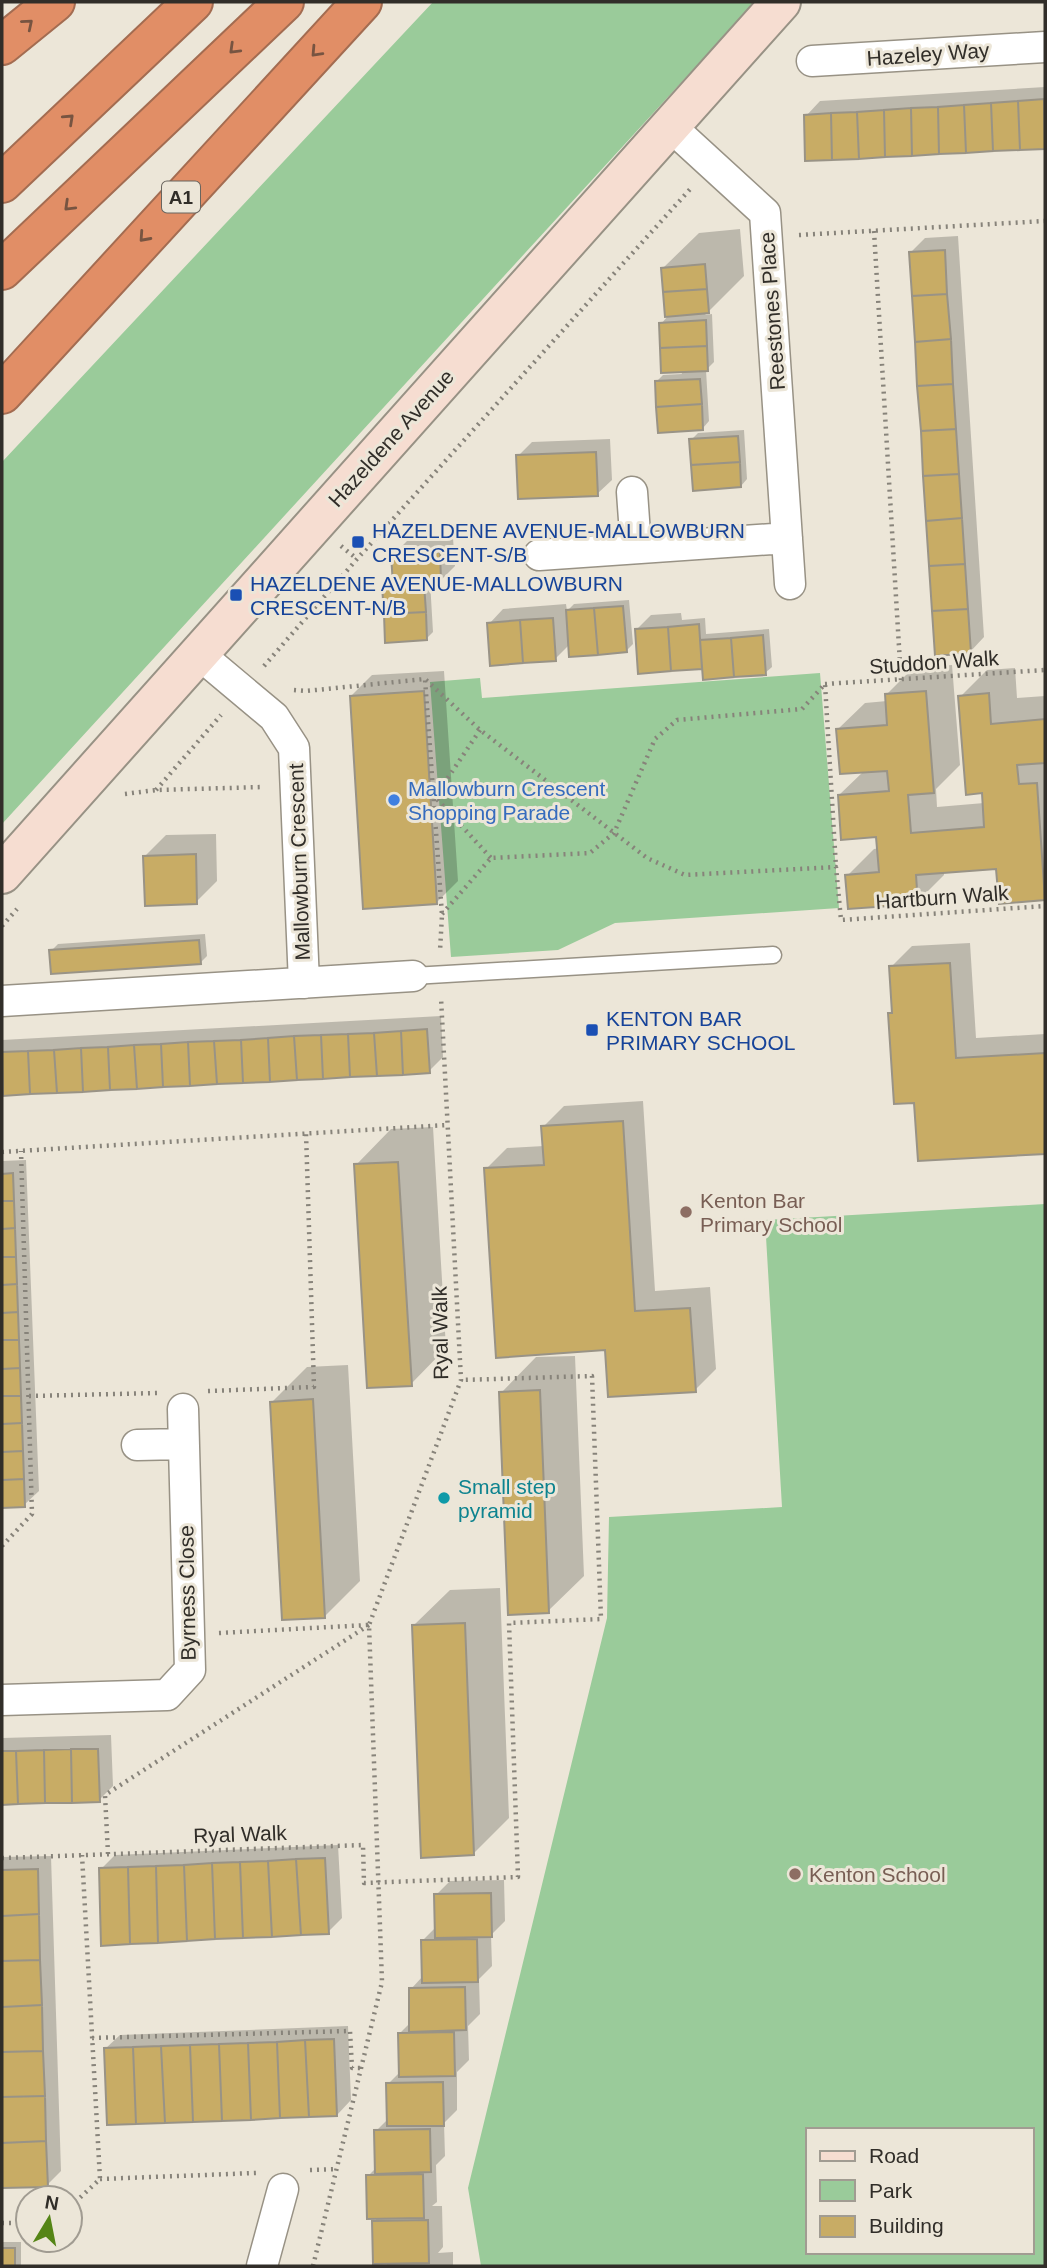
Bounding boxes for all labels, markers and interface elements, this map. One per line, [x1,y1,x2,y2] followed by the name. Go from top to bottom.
[21,19,33,32] one-way arrow
[866,38,991,70] street label: Hazeley Way
[229,40,242,53] one-way arrow
[311,44,324,57] one-way arrow
[61,115,74,128] one-way arrow
[162,182,200,212] road number: A1
[65,197,78,210] one-way arrow
[140,229,153,242] one-way arrow
[755,231,789,391] street label: Reestones Place
[324,365,458,511] street label: Hazeldene Avenue
[372,519,745,566] place label: HAZELDENE AVENUE-MALLOWBURN CRESCENT-S/B
[350,534,366,550] marker: HAZELDENE AVENUE-MALLOWBURN CRESCENT-S/B
[250,572,623,619] place label: HAZELDENE AVENUE-MALLOWBURN CRESCENT-N/B
[228,587,244,603] marker: HAZELDENE AVENUE-MALLOWBURN CRESCENT-N/B
[868,646,1000,678] street label: Studdon Walk
[284,763,314,961] street label: Mallowburn Crescent
[408,777,605,824] place label: Mallowburn Crescent Shopping Parade
[386,792,402,808] marker: Mallowburn Crescent Shopping Parade
[875,881,1010,913] street label: Hartburn Walk
[606,1007,795,1054] place label: KENTON BAR PRIMARY SCHOOL
[584,1022,600,1038] marker: KENTON BAR PRIMARY SCHOOL
[700,1189,842,1236] place label: Kenton Bar Primary School
[678,1204,694,1220] marker: Kenton Bar Primary School
[428,1285,452,1380] street label: Ryal Walk
[458,1475,556,1522] place label: Small step pyramid
[436,1490,452,1506] marker: Small step pyramid
[174,1525,200,1661] street label: Byrness Close
[193,1821,288,1847] street label: Ryal Walk
[809,1863,946,1886] place label: Kenton School
[787,1866,803,1882] marker: Kenton School
[806,2128,1033,2254] legend
[869,2144,919,2167] text: Road
[869,2179,913,2202] text: Park
[14,2184,84,2254] north arrow
[43,2191,60,2214] text: N
[869,2214,944,2237] text: Building

